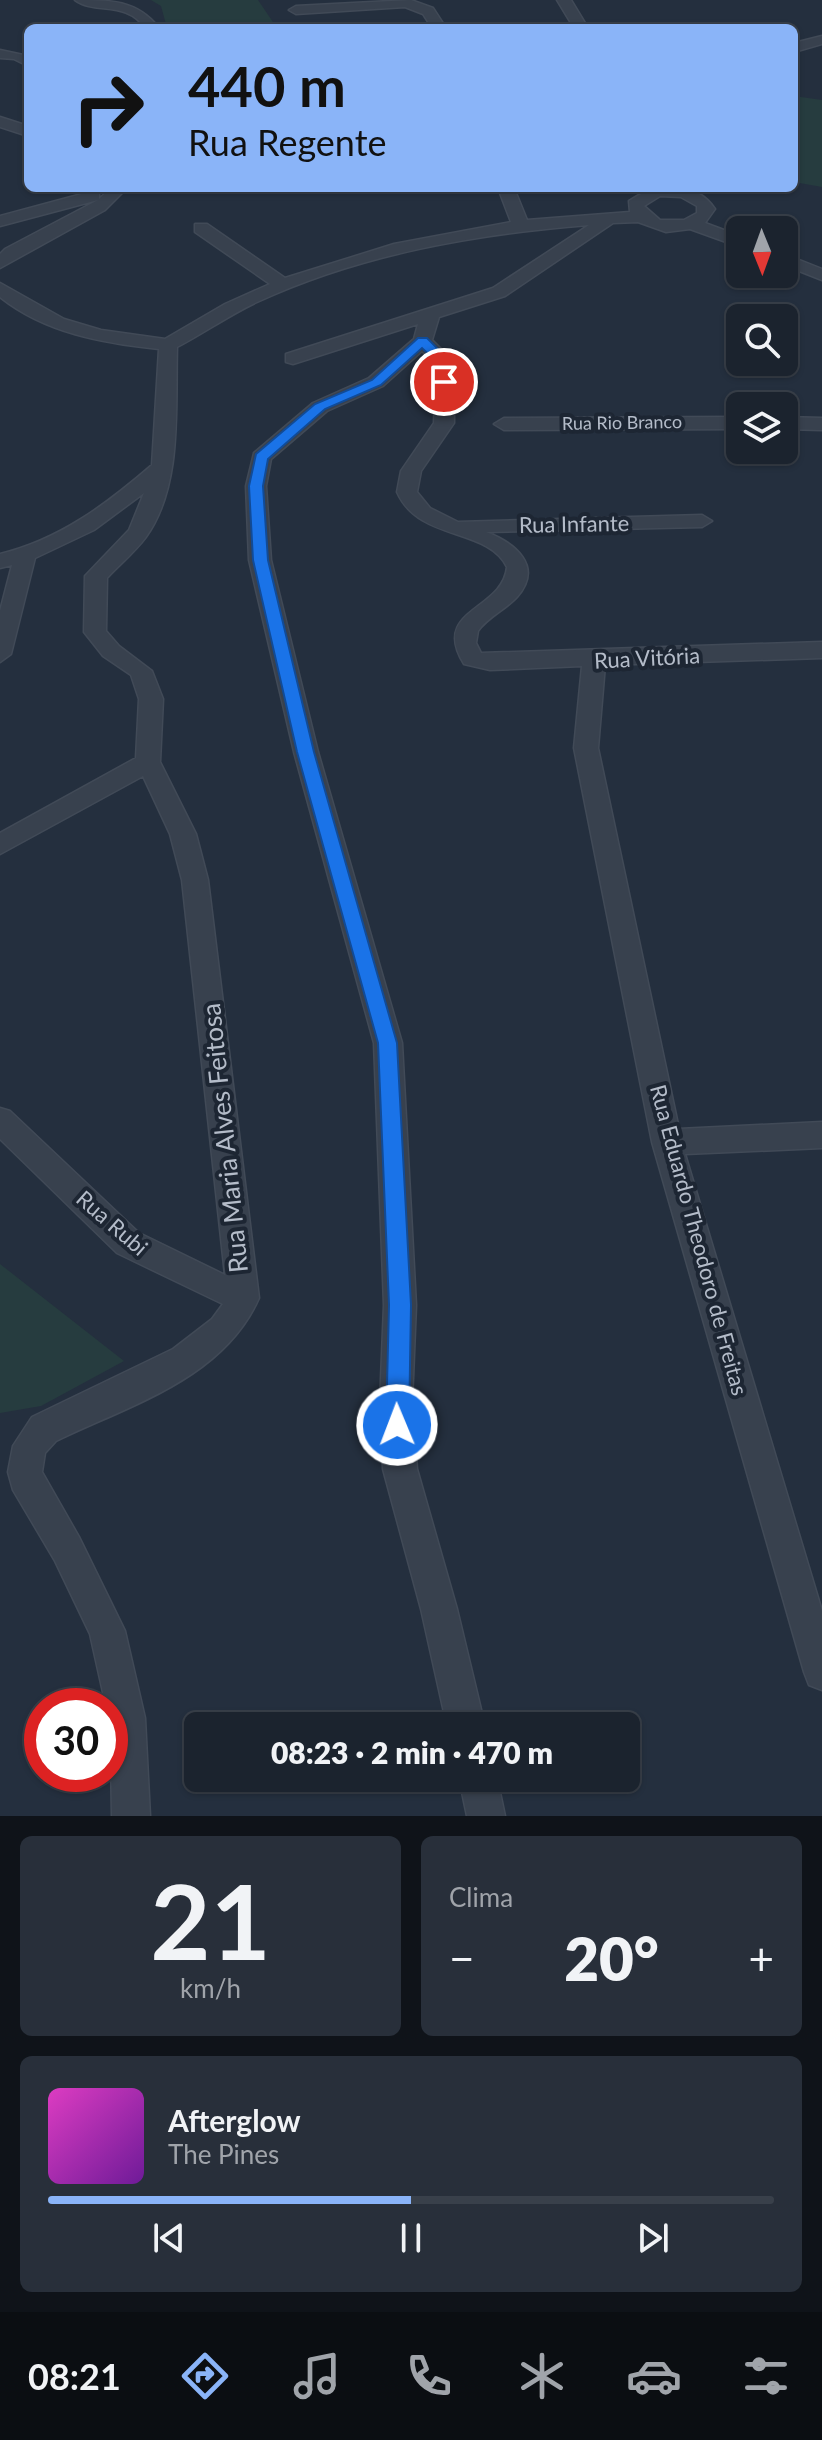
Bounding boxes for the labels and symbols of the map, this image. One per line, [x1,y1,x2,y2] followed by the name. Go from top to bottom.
[726,216,798,288] north arrow
[410,348,478,416] pin
[562,410,682,434] street label: Rua Rio Branco
[519,509,629,538] street label: Rua Infante
[593,641,701,674] street label: Rua Vitória
[194,1002,254,1275] street label: Rua Maria Alves Feitosa
[645,1081,754,1398] street label: Rua Eduardo Theodoro de Freitas
[71,1184,153,1261] street label: Rua Rubi
[355,1383,439,1467] position arrow
[24,1688,128,1792] speed limit sign: 30

